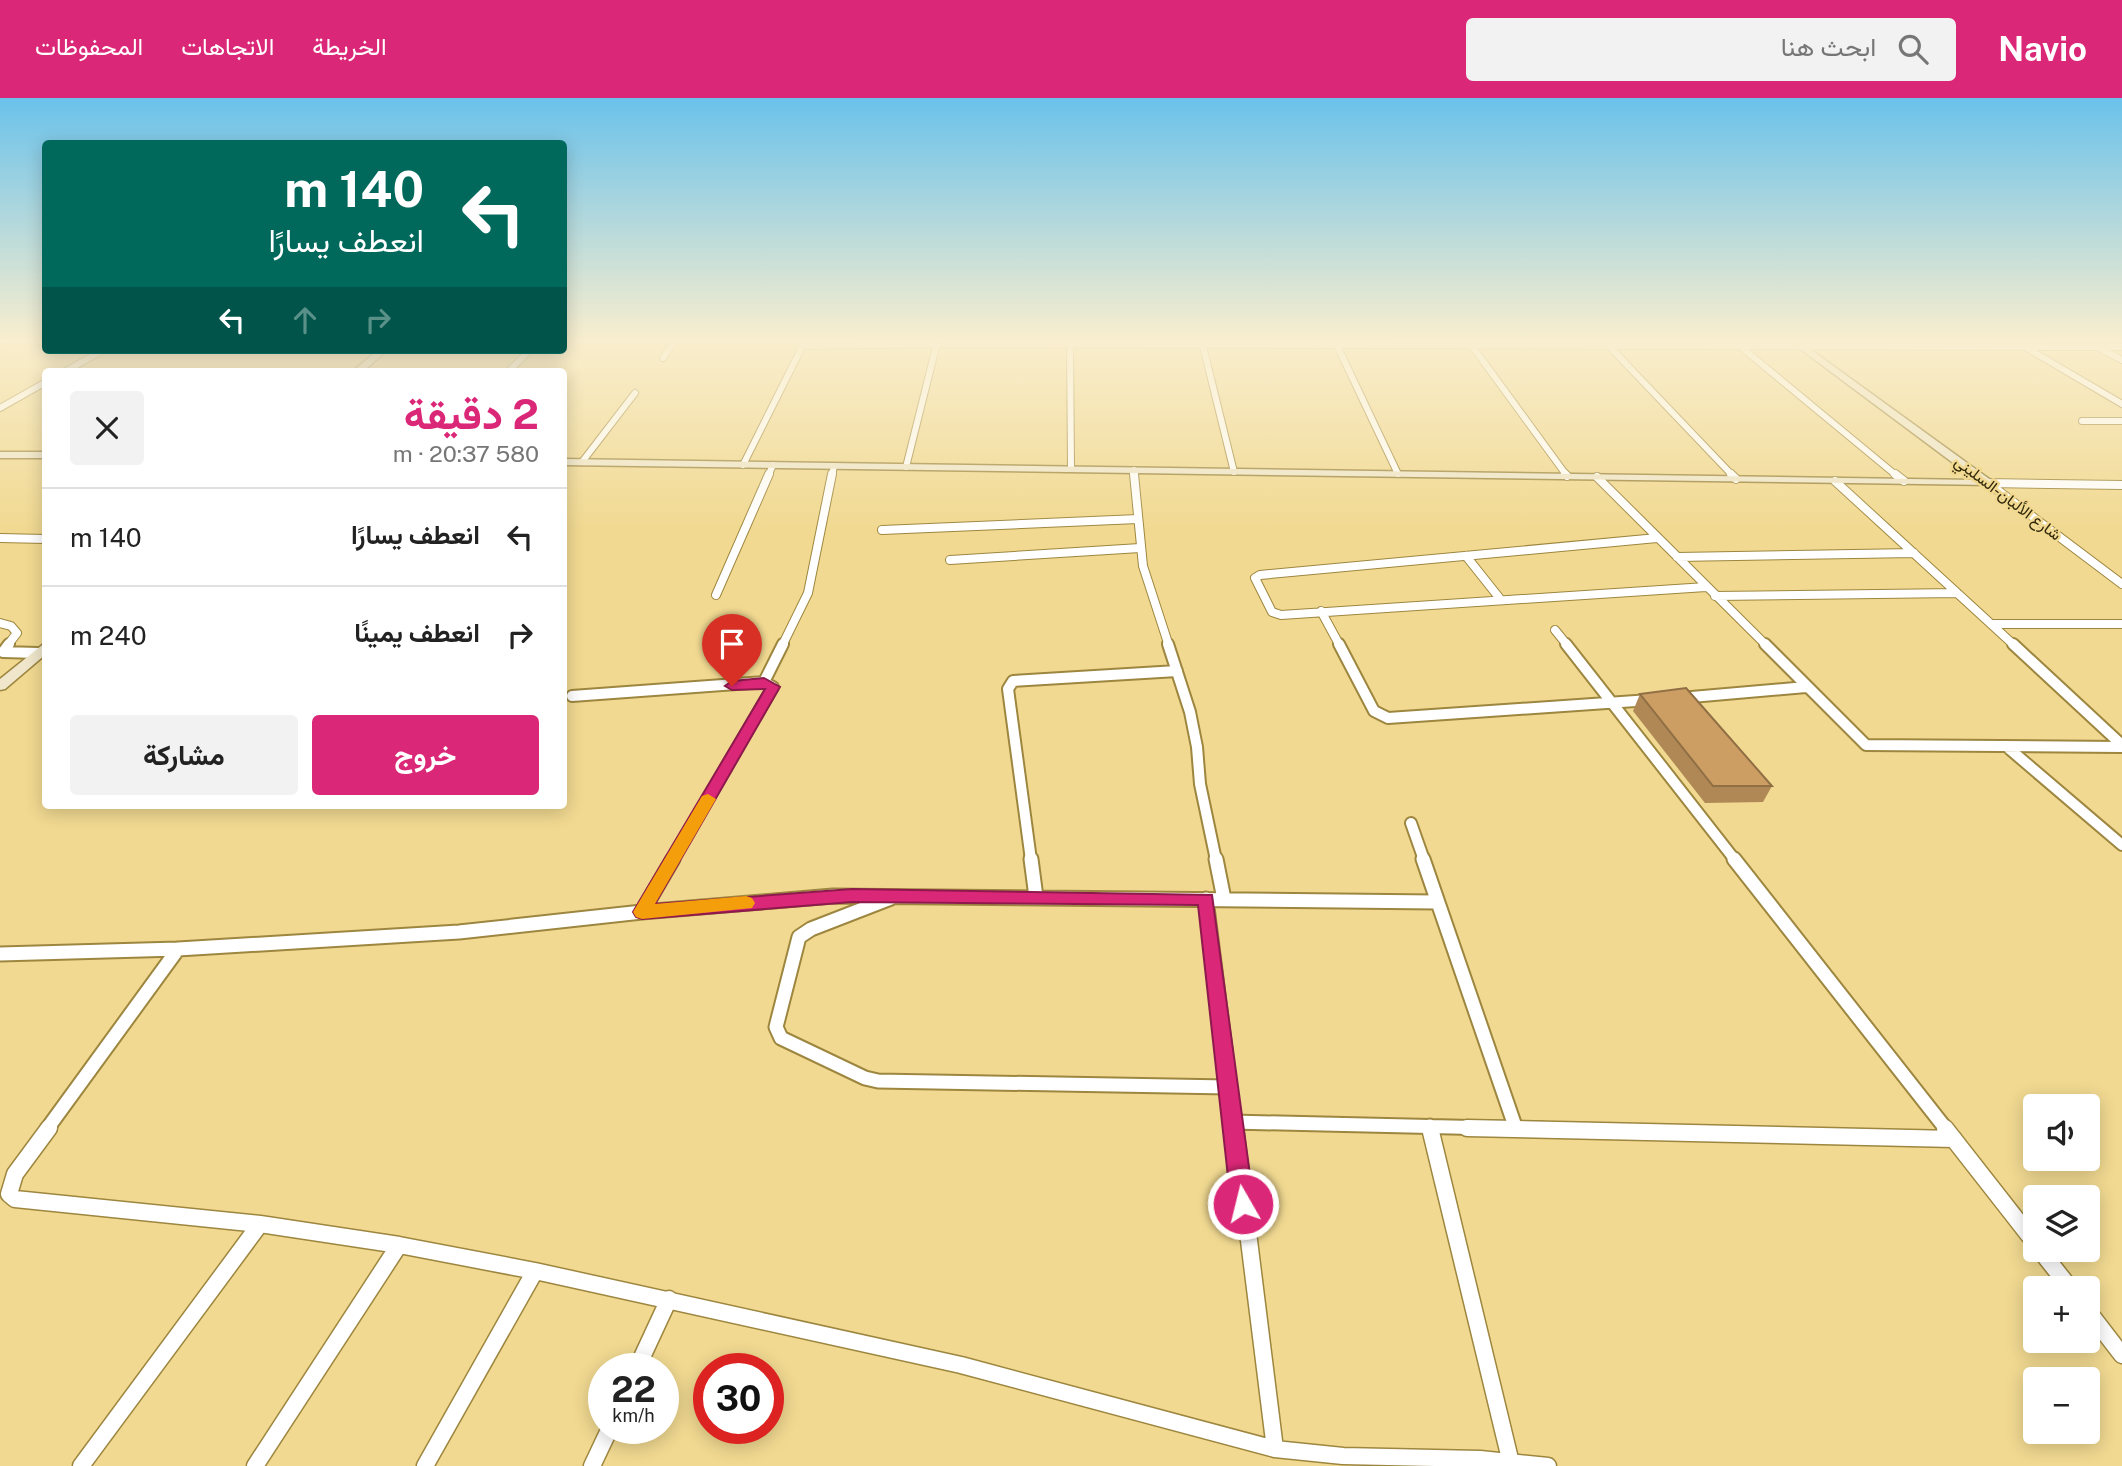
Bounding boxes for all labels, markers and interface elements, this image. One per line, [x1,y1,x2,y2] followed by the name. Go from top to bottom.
[1466,18,1956,81] search box
[1894,30,1932,68] icon: search
[1998,30,2087,68] text: Navio
[1781,31,1876,62] text: ابحث هنا
[35,32,143,60] text: المحفوظات
[181,32,274,60] text: الاتجاهات
[312,32,387,60] text: الخريطة
[284,160,424,218] text: 140 m
[448,168,539,259] icon: left
[268,222,424,259] text: انعطف يسارًا
[213,301,251,339] icon: left
[286,301,324,339] icon: ahead
[359,301,397,339] icon: right
[404,389,539,438] text: 2 دقيقة
[70,391,144,465] button: close
[393,440,539,467] text: 580 m · 20:37
[1949,452,2065,547] street label: شارع الألبان-السليني
[501,518,539,556] icon: left
[351,519,480,550] text: انعطف يسارًا
[70,522,142,553] text: 140 m
[702,614,762,686] pin
[501,616,539,654] icon: right
[354,617,480,648] text: انعطف يمينًا
[70,620,147,651] text: 240 m
[713,625,751,663] icon: arrive
[70,715,298,795] button: مشاركة
[312,715,539,795] button: خروج
[2023,1094,2100,1444] map controls
[2023,1094,2100,1171] button: sound
[1206,1167,1280,1241] position arrow
[2023,1185,2100,1262] button: layers
[2023,1276,2100,1353] button: +
[693,1353,784,1444] speed limit sign: 30
[2023,1367,2100,1444] button: −
[611,1369,656,1410] text: 22
[612,1405,655,1426] text: km/h

